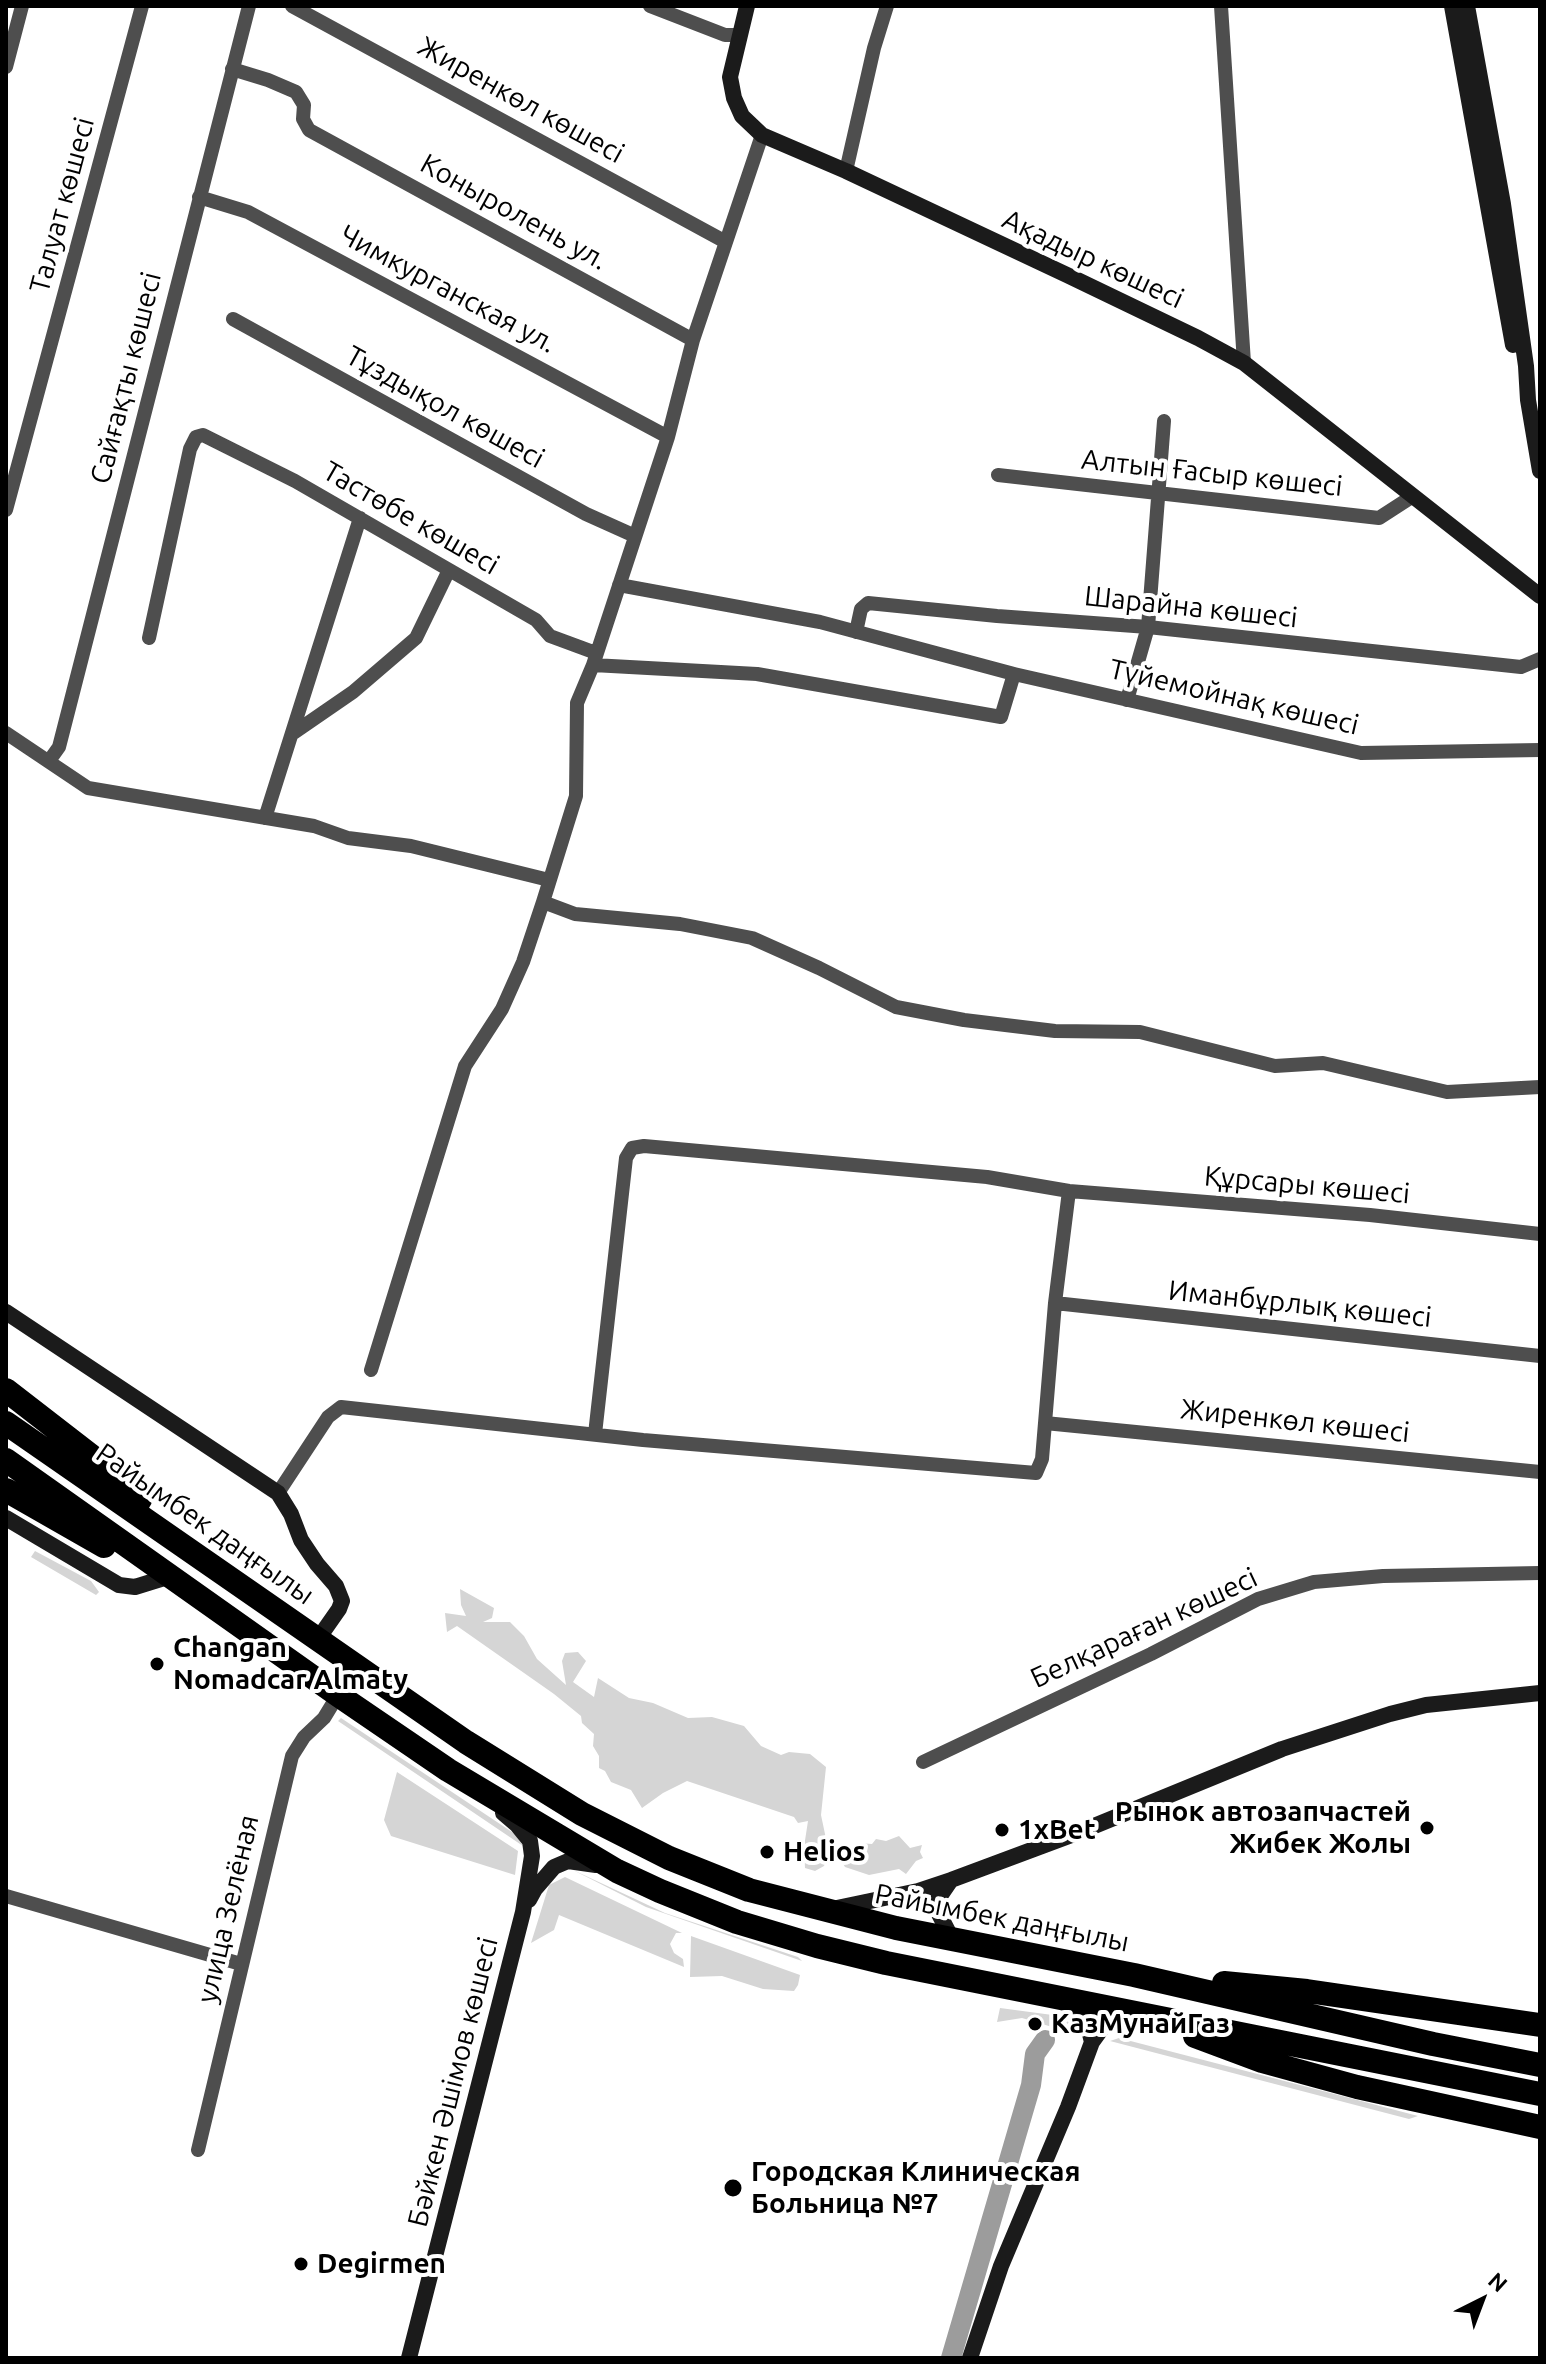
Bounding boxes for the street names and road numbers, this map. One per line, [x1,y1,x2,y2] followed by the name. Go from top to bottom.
[412,30,630,170] street label: Жиренкөл көшесі
[22,114,102,296] street label: Талуат көшесі
[415,147,613,277] street label: Коныролень ул.
[997,202,1189,316] street label: Ақадыр көшесі
[334,218,562,360] street label: Чимкурганская ул.
[83,269,169,487] street label: Сайғақты көшесі
[340,339,550,475] street label: Тұздықол көшесі
[1080,443,1344,503] street label: Алтын Ғасыр көшесі
[317,454,505,582] street label: Тастөбе көшесі
[1083,579,1299,635] street label: Шарайна көшесі
[1106,652,1362,742] street label: Түйемойнақ көшесі
[1203,1159,1411,1211] street label: Құрсары көшесі
[1167,1273,1433,1335] street label: Иманбұрлық көшесі
[1179,1392,1411,1450] street label: Жиренкөл көшесі
[90,1436,320,1612] street label: Райымбек даңғылы
[1025,1561,1263,1695] street label: Белқараған көшесі
[190,1812,266,2006] street label: улица Зелёная
[872,1877,1132,1959] street label: Райымбек даңғылы
[401,1934,505,2230] street label: Бәйкен Әшімов көшесі

